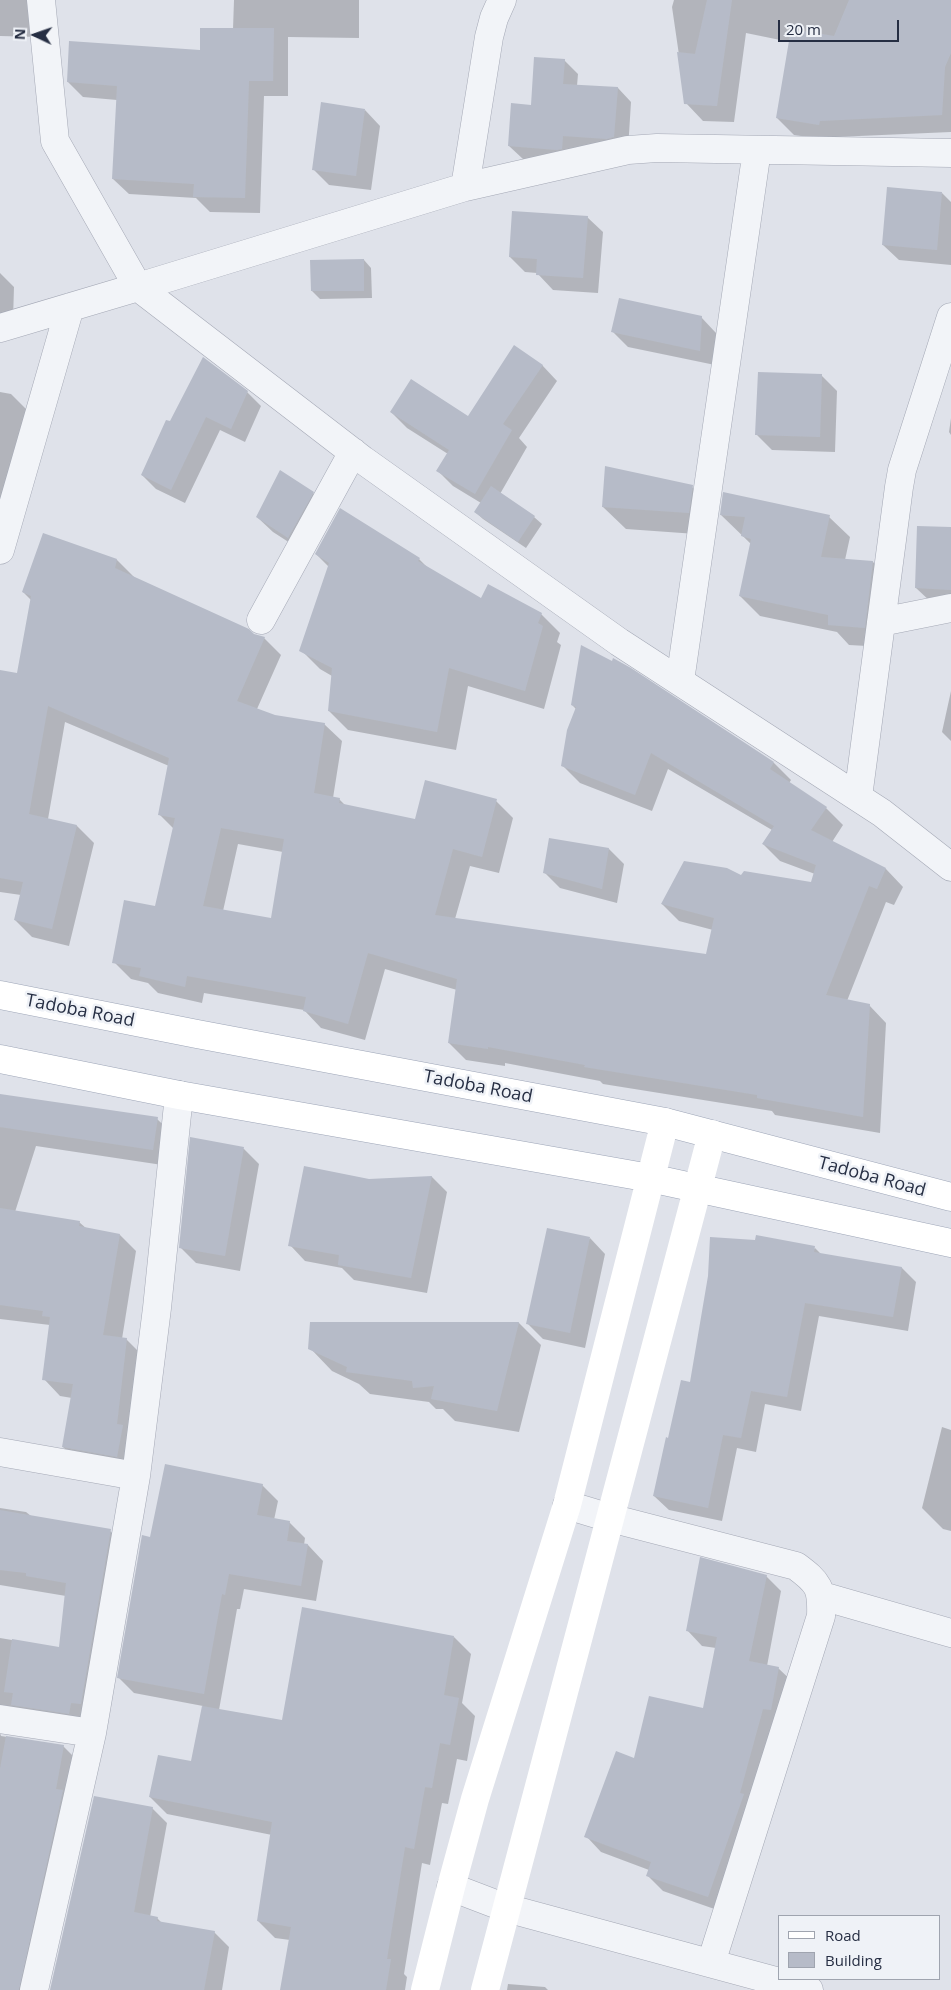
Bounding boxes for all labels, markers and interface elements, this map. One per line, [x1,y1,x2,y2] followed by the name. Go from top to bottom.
[10,10,60,60] north arrow
[781,10,902,42] scale bar
[786,19,821,39] text: 20 m
[10,28,29,40] text: N
[24,990,136,1032] street label: Tadoba Road
[422,1066,534,1108] street label: Tadoba Road
[816,1152,928,1202] street label: Tadoba Road
[778,1915,941,1980] legend
[825,1925,861,1945] text: Road
[825,1950,882,1970] text: Building

